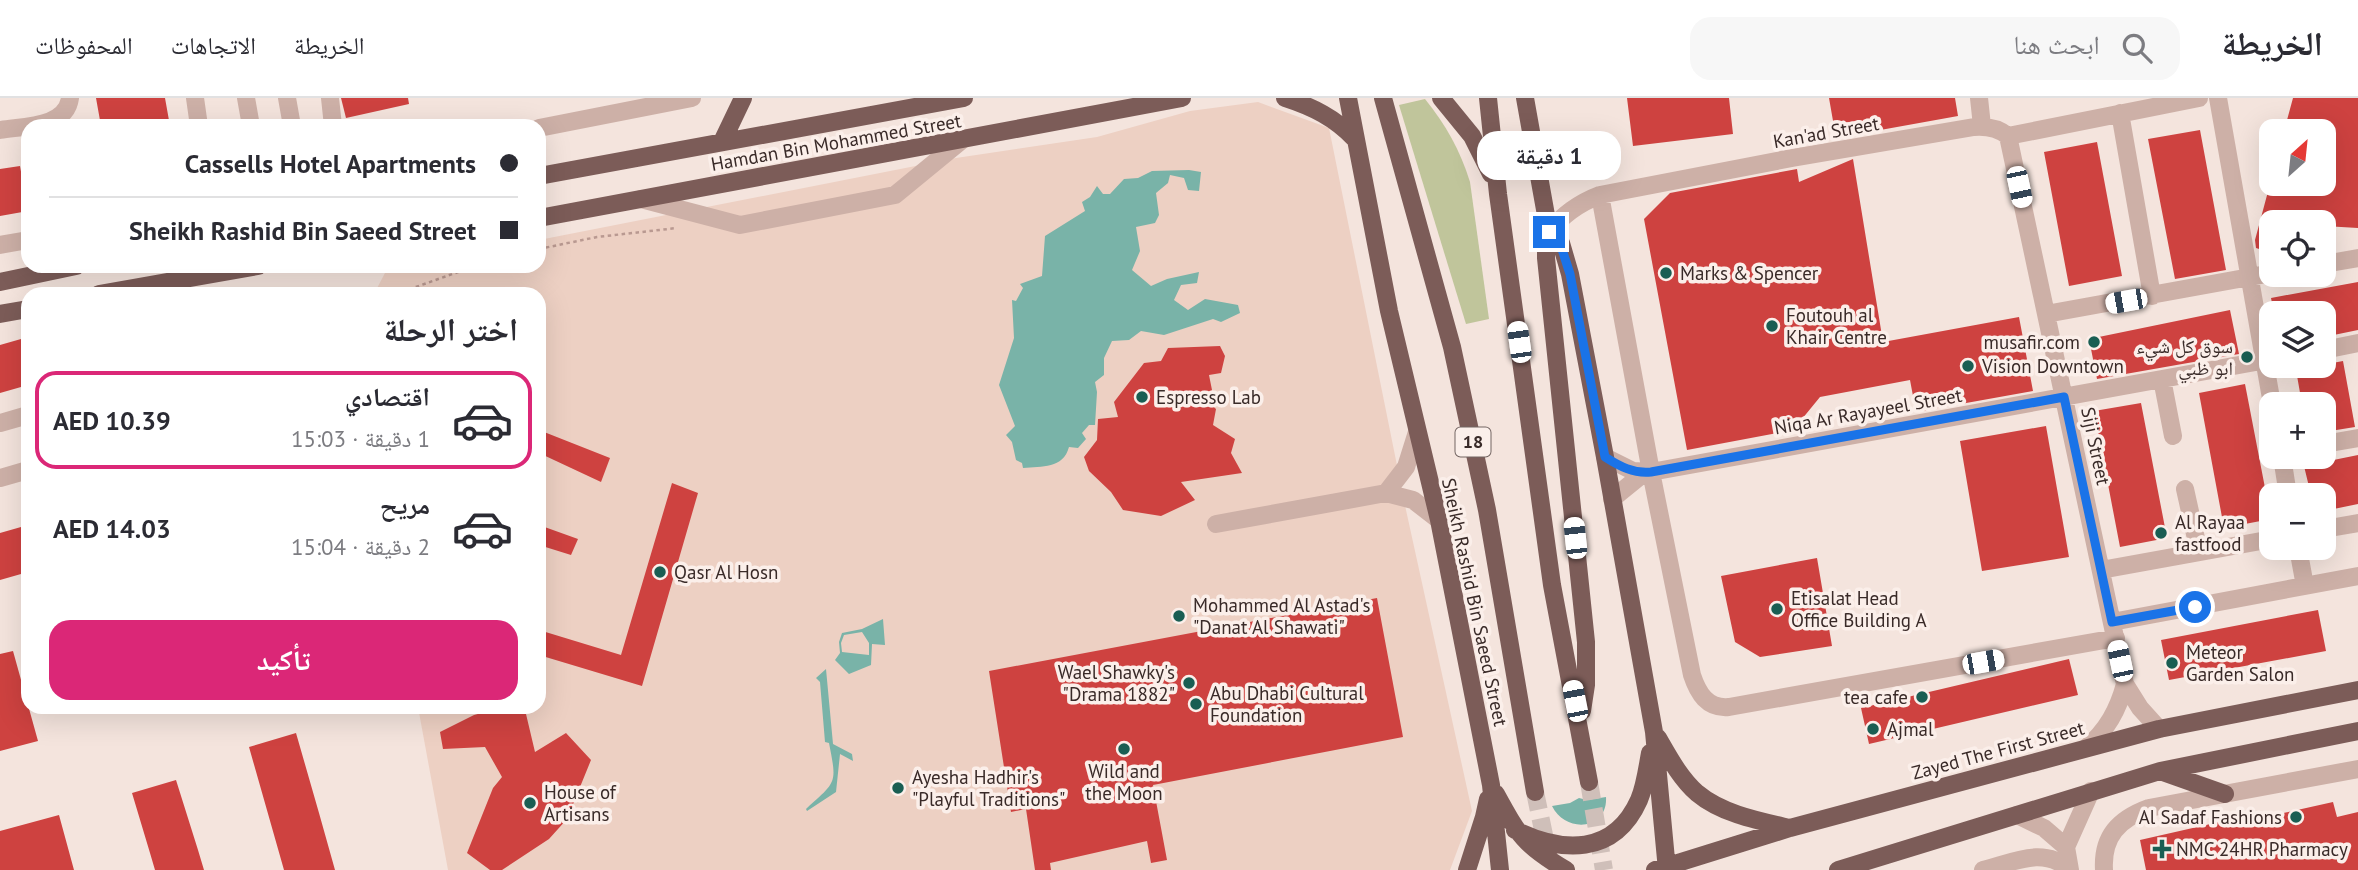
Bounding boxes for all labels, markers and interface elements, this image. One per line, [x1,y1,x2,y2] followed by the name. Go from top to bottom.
[1690,17,2180,80] search box
[2222,21,2323,64] text: الخريطة
[2014,28,2100,61] text: ابحث هنا
[2118,29,2156,67] icon: search
[35,30,133,61] text: المحفوظات
[171,30,256,61] text: الاتجاهات
[294,30,365,61] text: الخريطة
[709,108,964,176] street label: Hamdan Bin Mohammed Street
[1771,111,1881,153] street label: Kan'ad Street
[2259,119,2336,196] north arrow
[2259,119,2336,560] map controls
[1477,130,1621,180] callout: 1 دقيقة
[1515,141,1583,170] text: 1 دقيقة
[185,147,476,180] text: Cassells Hotel Apartments
[2005,164,2034,210] car
[2259,210,2336,287] button: locate
[129,214,476,247] text: Sheikh Rashid Bin Saeed Street
[1533,216,1565,248] route end
[1680,261,1819,285] place label: Marks & Spencer
[1658,265,1674,281] marker: Marks & Spencer
[2104,287,2149,315] car
[2259,301,2336,378] button: layers
[1786,303,1887,349] place label: Foutouh al Khair Centre
[384,308,518,350] text: اختر الرحلة
[1764,318,1780,334] marker: Foutouh al Khair Centre
[1506,320,1533,364] car
[1984,330,2080,354] place label: musafir.com
[2086,334,2102,350] marker: musafir.com
[2136,334,2233,384] place label: سوق كل شيء ابو ظبي
[2239,349,2255,365] marker: سوق كل شيء ابو ظبي
[1981,354,2124,378] place label: Vision Downtown
[1960,358,1976,374] marker: Vision Downtown
[345,380,430,413] text: اقتصادي
[1772,383,1964,439] street label: Niqa Ar Rayayeel Street
[1156,385,1261,409] place label: Espresso Lab
[451,389,514,452] icon: car
[1134,389,1150,405] marker: Espresso Lab
[2259,392,2336,469] button: +
[53,404,171,437] text: AED 10.39
[2076,405,2116,488] street label: Siji Street
[291,424,430,453] text: 1 دقيقة · 15:03
[1456,428,1490,456] road number: 18
[1437,476,1513,729] street label: Sheikh Rashid Bin Saeed Street
[2259,483,2336,560] button: −
[380,488,430,521] text: مريح
[451,497,514,560] icon: car
[2175,510,2245,556] place label: Al Rayaa fastfood
[53,512,171,545] text: AED 14.03
[1563,516,1588,560] car
[2153,525,2169,541] marker: Al Rayaa fastfood
[291,532,430,561] text: 2 دقيقة · 15:04
[674,560,778,584] place label: Qasr Al Hosn
[652,564,668,580] marker: Qasr Al Hosn
[1791,586,1927,632] place label: Etisalat Head Office Building A
[2179,591,2211,623] route start
[1193,593,1371,639] place label: Mohammed Al Astad's "Danat Al Shawati"
[1769,601,1785,617] marker: Etisalat Head Office Building A
[1171,608,1187,624] marker: Mohammed Al Astad's "Danat Al Shawati"
[49,620,518,700] button: تأكيد
[2106,638,2135,684] car
[2186,640,2295,686] place label: Meteor Garden Salon
[1961,648,2006,676] car
[2164,655,2180,671] marker: Meteor Garden Salon
[1058,660,1175,706] place label: Wael Shawky's "Drama 1882"
[1181,675,1197,691] marker: Wael Shawky's "Drama 1882"
[1561,678,1590,724] car
[1210,681,1364,727] place label: Abu Dhabi Cultural Foundation
[1844,685,1908,709] place label: tea cafe
[1914,689,1930,705] marker: tea cafe
[1188,696,1204,712] marker: Abu Dhabi Cultural Foundation
[1909,715,2087,785] street label: Zayed The First Street
[1887,717,1934,741] place label: Ajmal
[1865,721,1881,737] marker: Ajmal
[1116,741,1132,757] marker: Wild and the Moon
[1085,759,1163,805] place label: Wild and the Moon
[912,765,1065,811] place label: Ayesha Hadhir's "Playful Traditions"
[544,780,617,826] place label: House of Artisans
[890,780,906,796] marker: Ayesha Hadhir's "Playful Traditions"
[522,795,538,811] marker: House of Artisans
[2139,805,2282,829] place label: Al Sadaf Fashions
[2288,809,2304,825] marker: Al Sadaf Fashions
[2176,837,2348,861] place label: NMC 24HR Pharmacy
[2154,841,2170,857] marker: NMC 24HR Pharmacy

